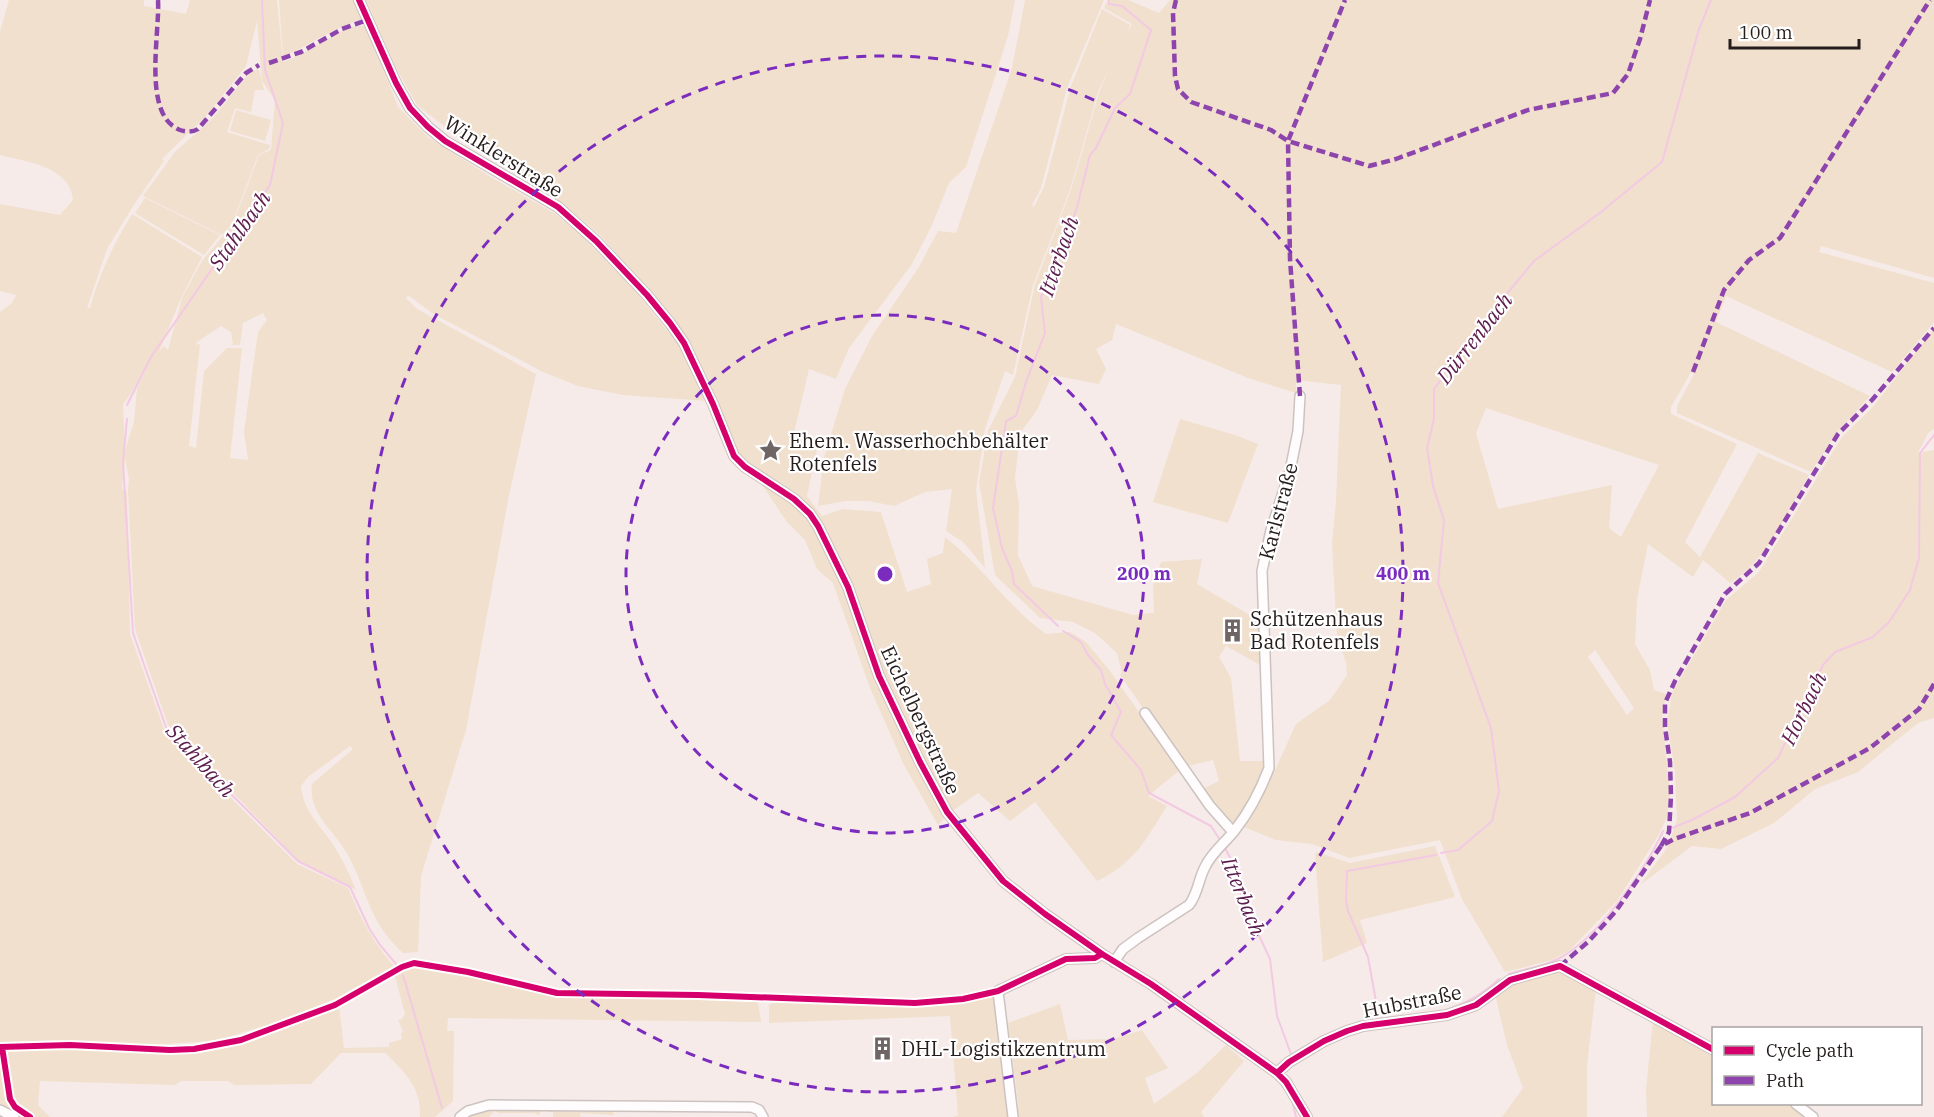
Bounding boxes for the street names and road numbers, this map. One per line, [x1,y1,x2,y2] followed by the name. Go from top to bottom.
[439,109,569,203] street label: Winklerstraße
[1252,459,1304,563] street label: Karlstraße
[875,641,967,799] street label: Eichelbergstraße
[1360,978,1464,1024] street label: Hubstraße

